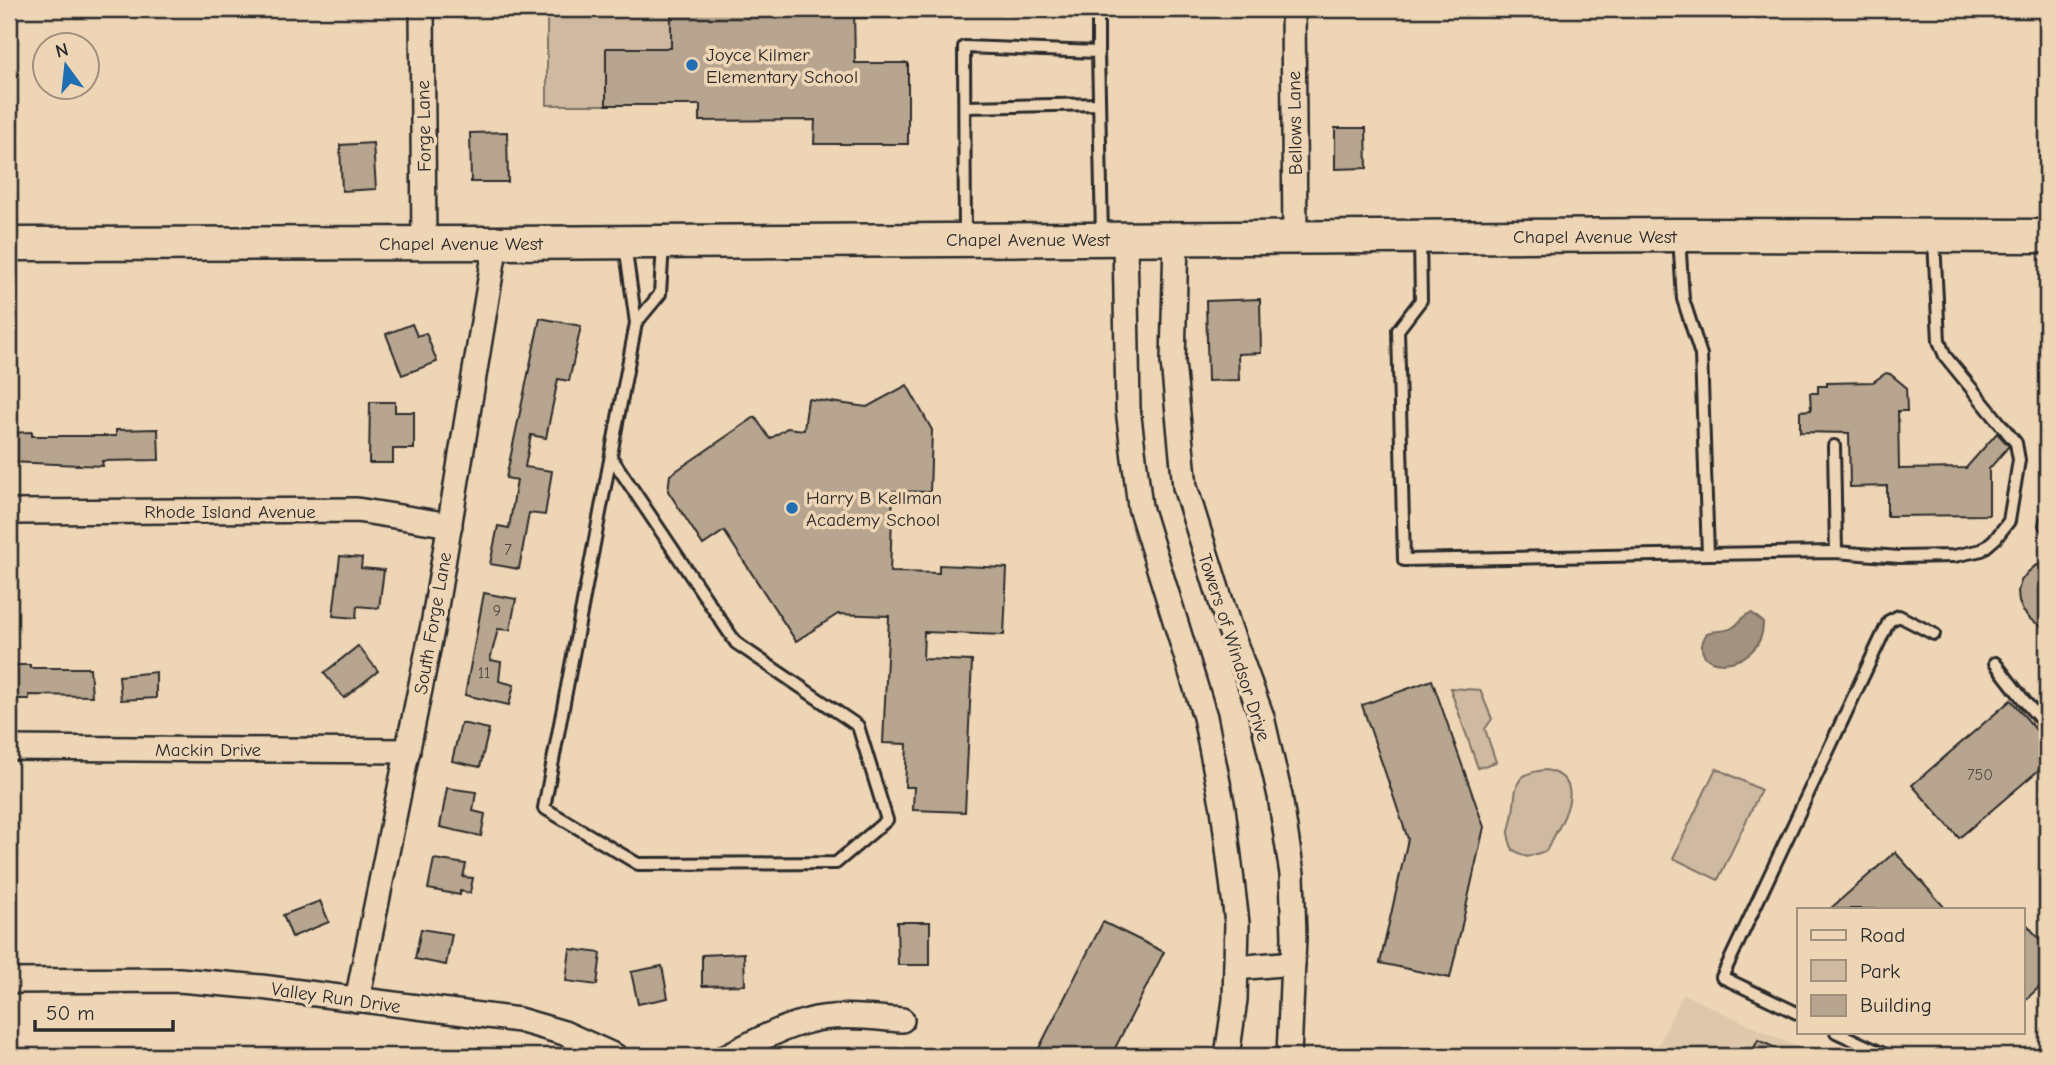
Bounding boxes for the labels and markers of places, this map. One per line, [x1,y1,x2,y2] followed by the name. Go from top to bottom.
[706,44,858,88] place label: Joyce Kilmer Elementary School
[684,57,700,73] marker: Joyce Kilmer Elementary School
[806,487,942,531] place label: Harry B Kellman Academy School
[784,500,800,516] marker: Harry B Kellman Academy School

